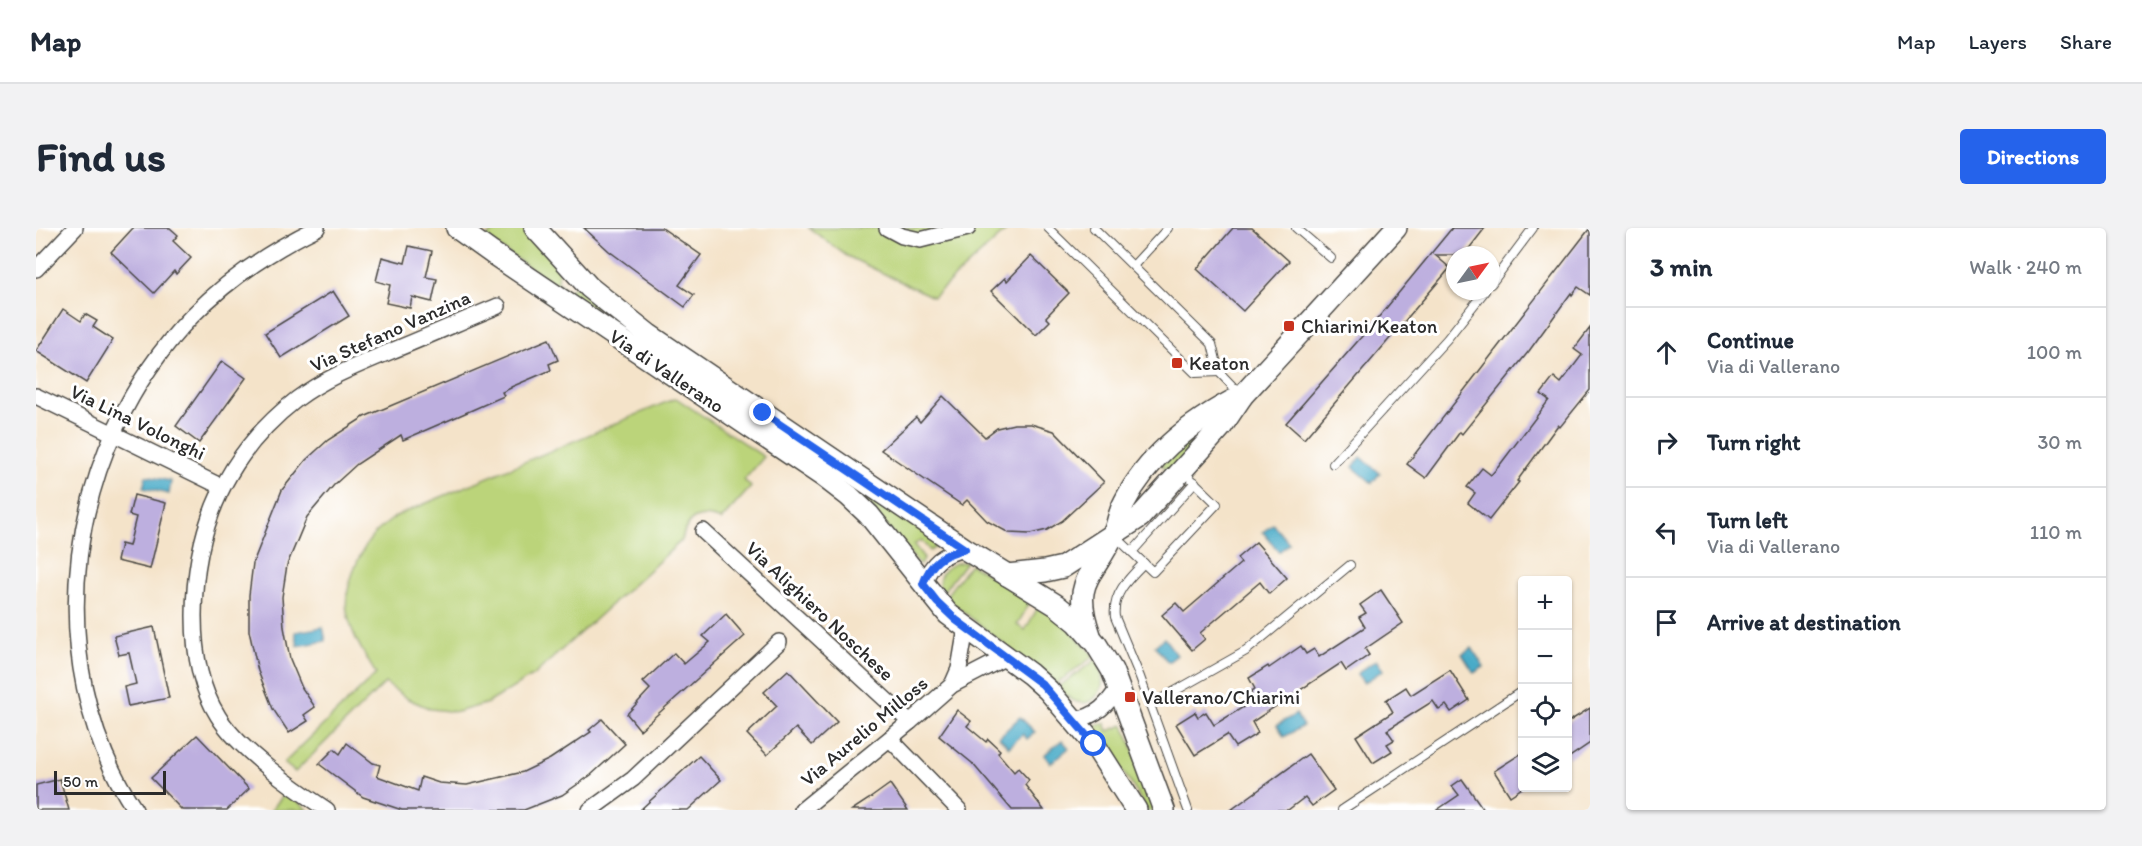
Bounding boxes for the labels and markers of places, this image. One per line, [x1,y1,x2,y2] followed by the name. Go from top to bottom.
[1301,314,1438,338] place label: Chiarini/Keaton
[1282,319,1296,333] marker: Chiarini/Keaton
[1189,351,1250,375] place label: Keaton
[1170,356,1184,370] marker: Keaton
[1142,685,1300,709] place label: Vallerano/Chiarini
[1123,690,1137,704] marker: Vallerano/Chiarini

